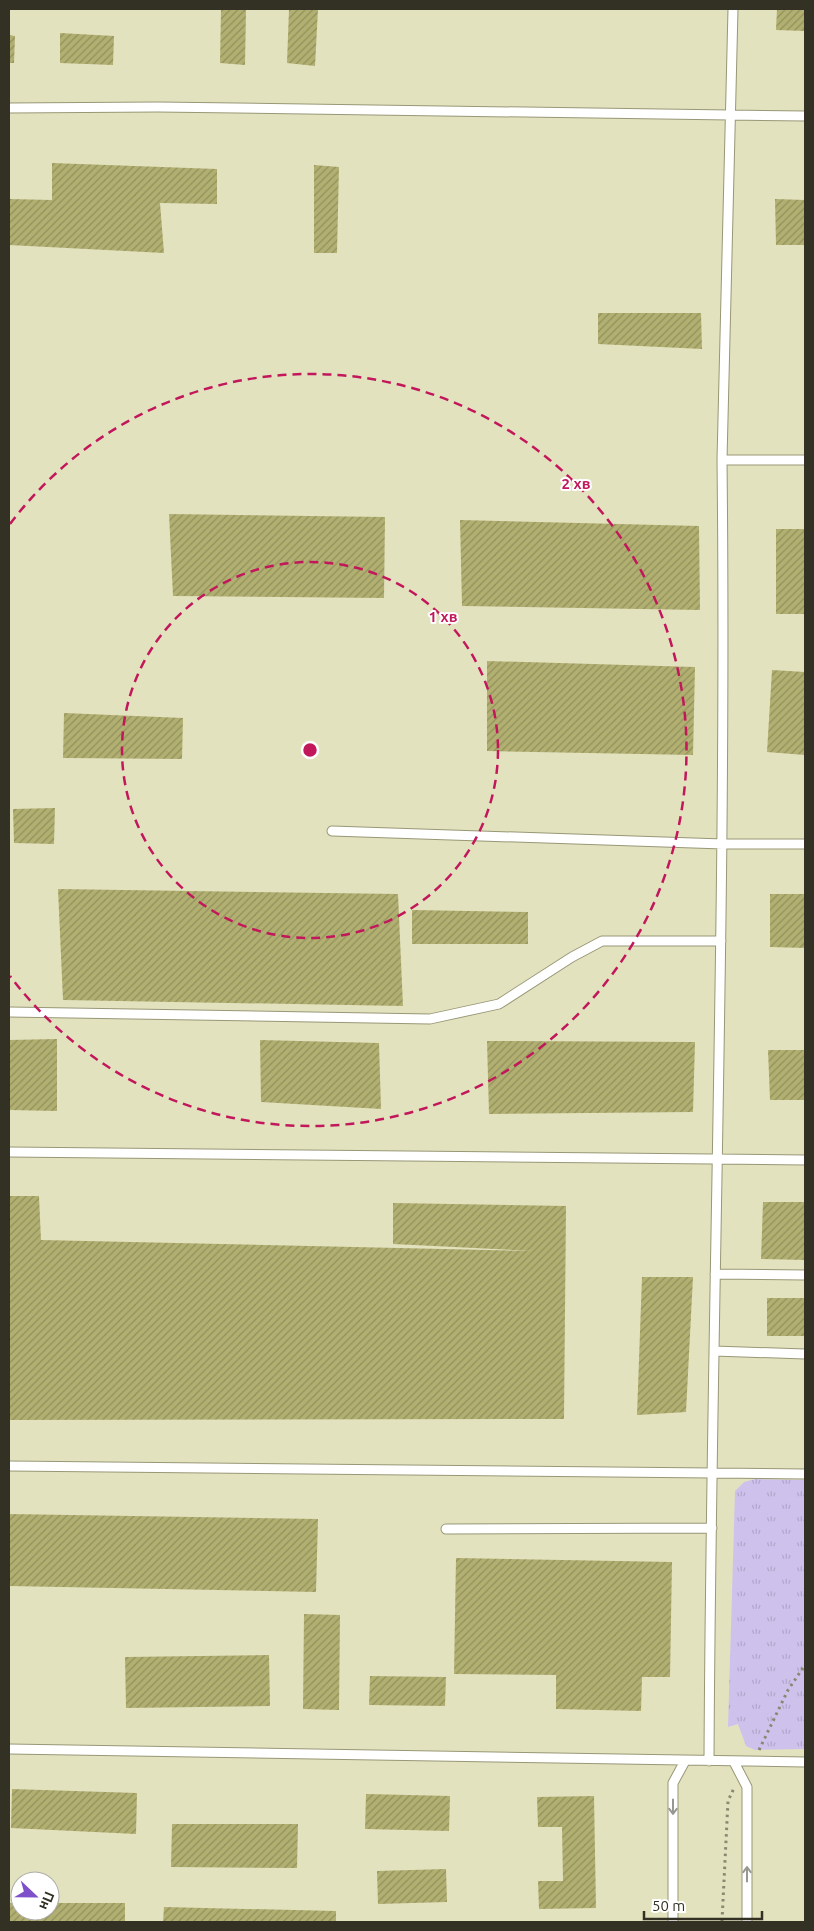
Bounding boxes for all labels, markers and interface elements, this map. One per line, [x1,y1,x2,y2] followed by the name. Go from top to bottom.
[562,475,591,492] text: 2 хв
[429,608,458,625] text: 1 хв
[301,741,319,759] centre of rings
[668,1798,678,1815] one-way arrow
[742,1866,752,1882] one-way arrow
[10,1871,60,1921] north arrow
[644,1888,762,1920] scale bar
[36,1889,58,1912] text: Пн
[652,1897,685,1914] text: 50 m

